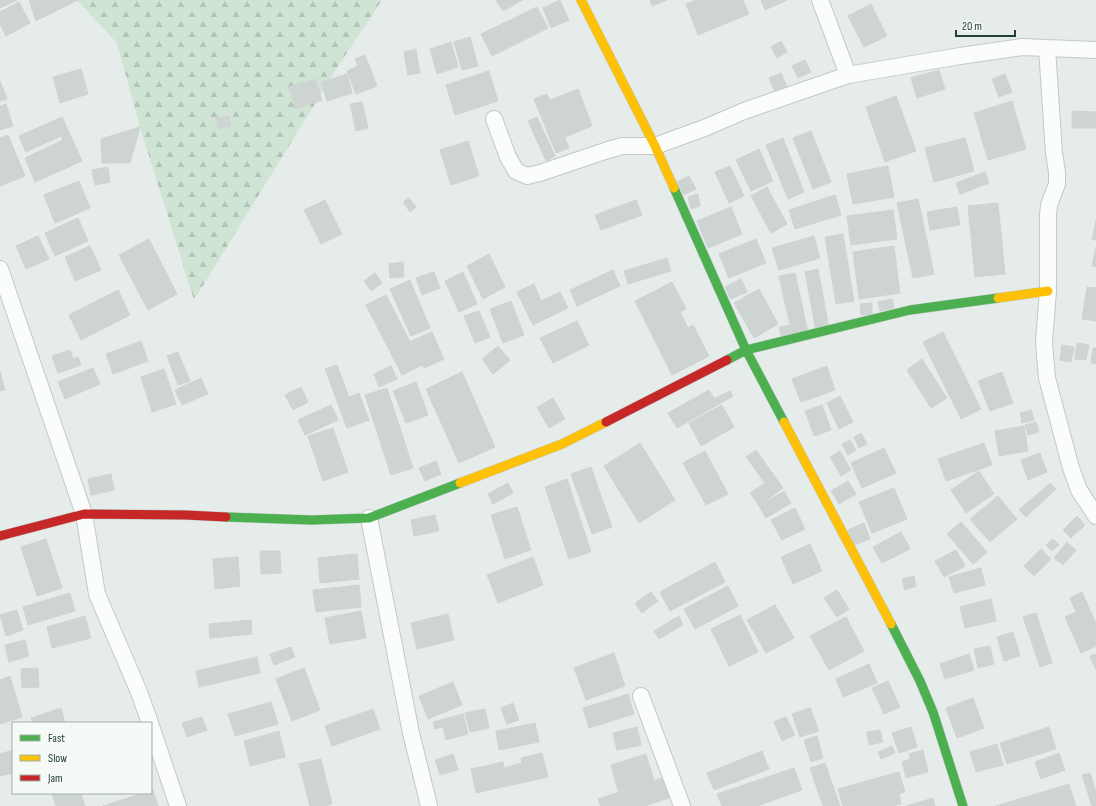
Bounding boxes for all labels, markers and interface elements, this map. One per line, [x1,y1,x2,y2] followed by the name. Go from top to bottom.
[956,12,1015,38] scale bar
[962,19,982,34] text: 20 m
[12,722,152,794] legend
[48,731,65,746] text: Fast
[48,751,67,766] text: Slow
[47,771,63,786] text: Jam

